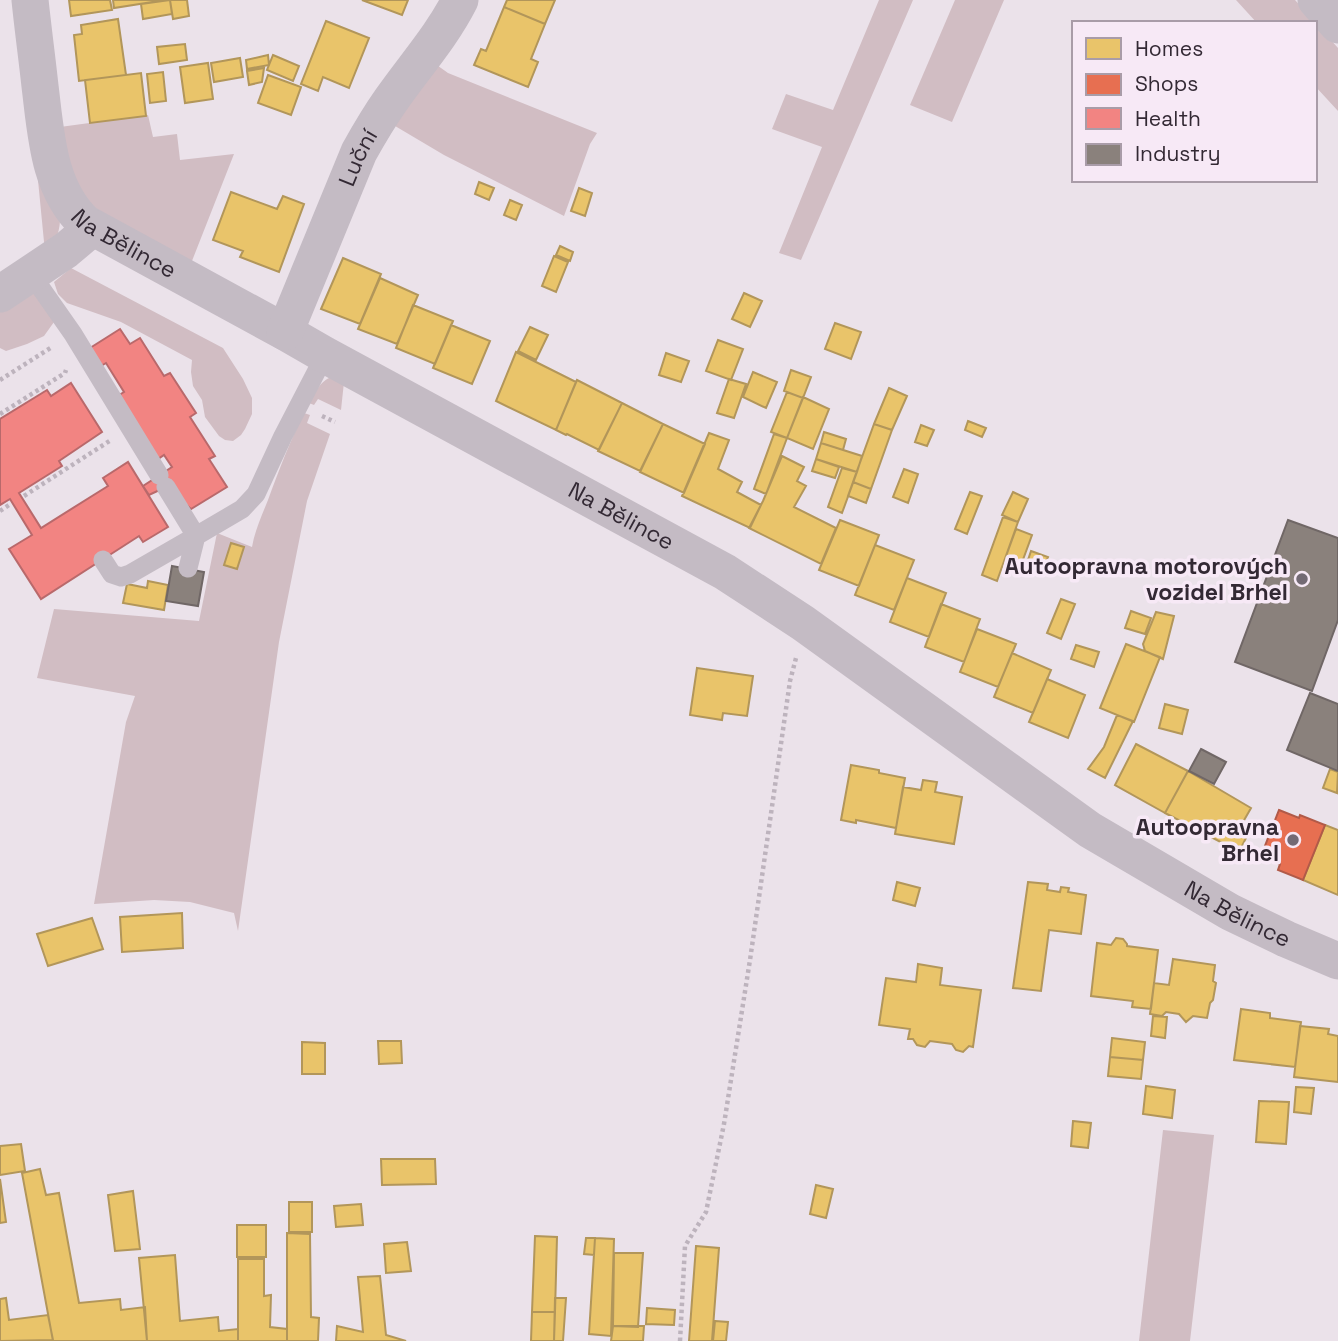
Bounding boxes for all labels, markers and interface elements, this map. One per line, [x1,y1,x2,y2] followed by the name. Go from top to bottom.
[1072,21,1317,182] legend
[1135,35,1203,62] text: Homes
[1135,70,1198,97] text: Shops
[1135,105,1201,132] text: Health
[332,123,384,191] street label: Luční
[1135,140,1221,167] text: Industry
[64,203,182,285] street label: Na Bělince
[563,475,679,557] street label: Na Bělince
[1005,551,1288,607] place label: Autoopravna motorových vozidel Brhel
[1294,571,1310,587] marker: Autoopravna motorových vozidel Brhel
[1136,812,1279,868] place label: Autoopravna Brhel
[1285,832,1301,848] marker: Autoopravna Brhel
[1179,874,1296,954] street label: Na Bělince

